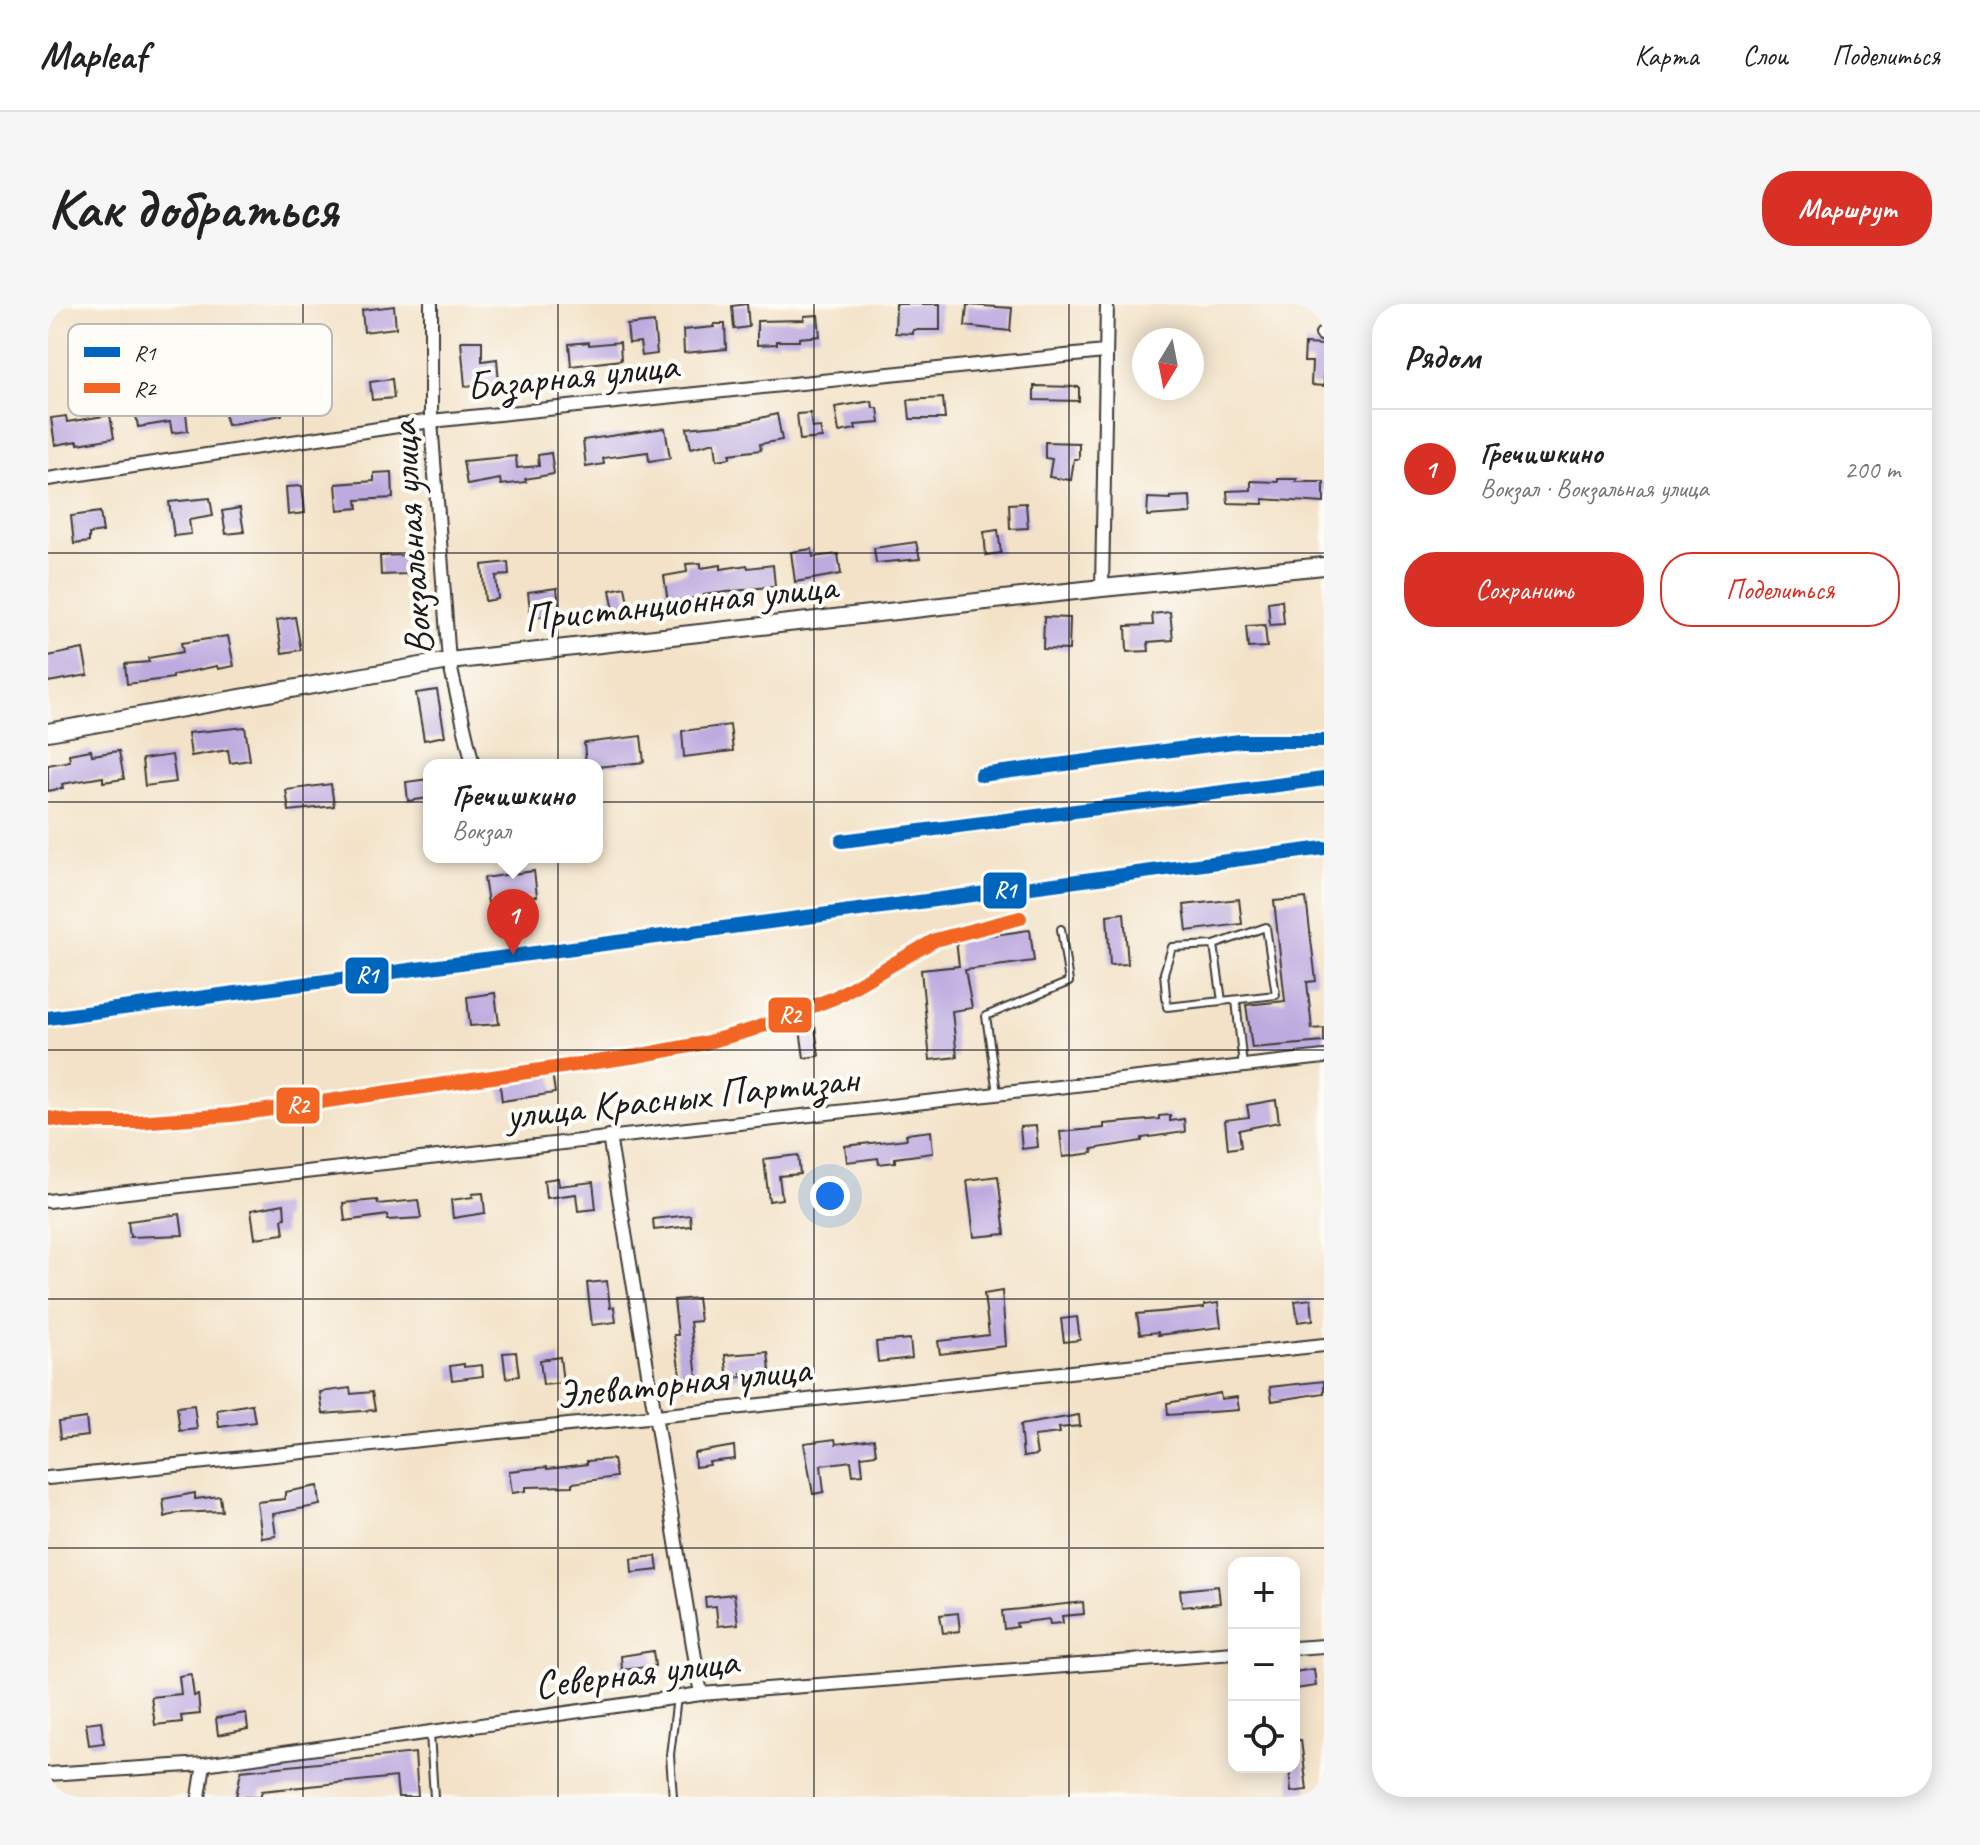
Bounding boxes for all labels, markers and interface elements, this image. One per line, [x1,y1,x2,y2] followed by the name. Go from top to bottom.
[40,32,146,79] text: Mapleaf
[1635,38,1699,73] text: Карта
[1743,38,1788,73] text: Слои
[1832,38,1940,73] text: Поделиться
[1762,171,1932,246] button: Маршрут
[48,173,338,244] text: Как добраться
[68,324,332,416] legend
[1132,328,1204,400] north arrow
[1404,335,1480,378] text: Рядом
[134,339,157,367] text: R1
[464,340,683,412] street label: Базарная улица
[134,375,158,403] text: R2
[378,417,444,657] street label: Вокзальная улица
[1480,434,1602,472] text: Гречишкино
[1424,453,1436,486] text: 1
[1844,453,1900,486] text: 200 m
[1480,472,1709,505] text: Вокзал · Вокзальная улица
[1404,552,1644,627] button: Сохранить
[1660,552,1900,627] button: Поделиться
[521,560,842,643] street label: Пристанционная улица
[423,759,603,863] popup
[452,776,574,814] text: Гречишкино
[452,814,511,847] text: Вокзал
[982,871,1028,910] line badge: R1
[994,877,1018,905] text: R1
[487,889,539,955] pin: 1
[344,956,390,995] line badge: R1
[356,962,380,990] text: R1
[767,996,813,1034] line badge: R2
[779,1002,803,1030] text: R2
[501,1053,864,1141] street label: улица Красных Партизан
[275,1086,321,1125] line badge: R2
[287,1092,311,1120] text: R2
[810,1176,850,1216] your location
[554,1343,816,1420] street label: Элеваторная улица
[1228,1557,1300,1773] map controls
[1228,1557,1300,1629] button: +
[1228,1629,1300,1701] button: −
[532,1635,743,1710] street label: Северная улица
[1228,1701,1300,1773] button: locate

